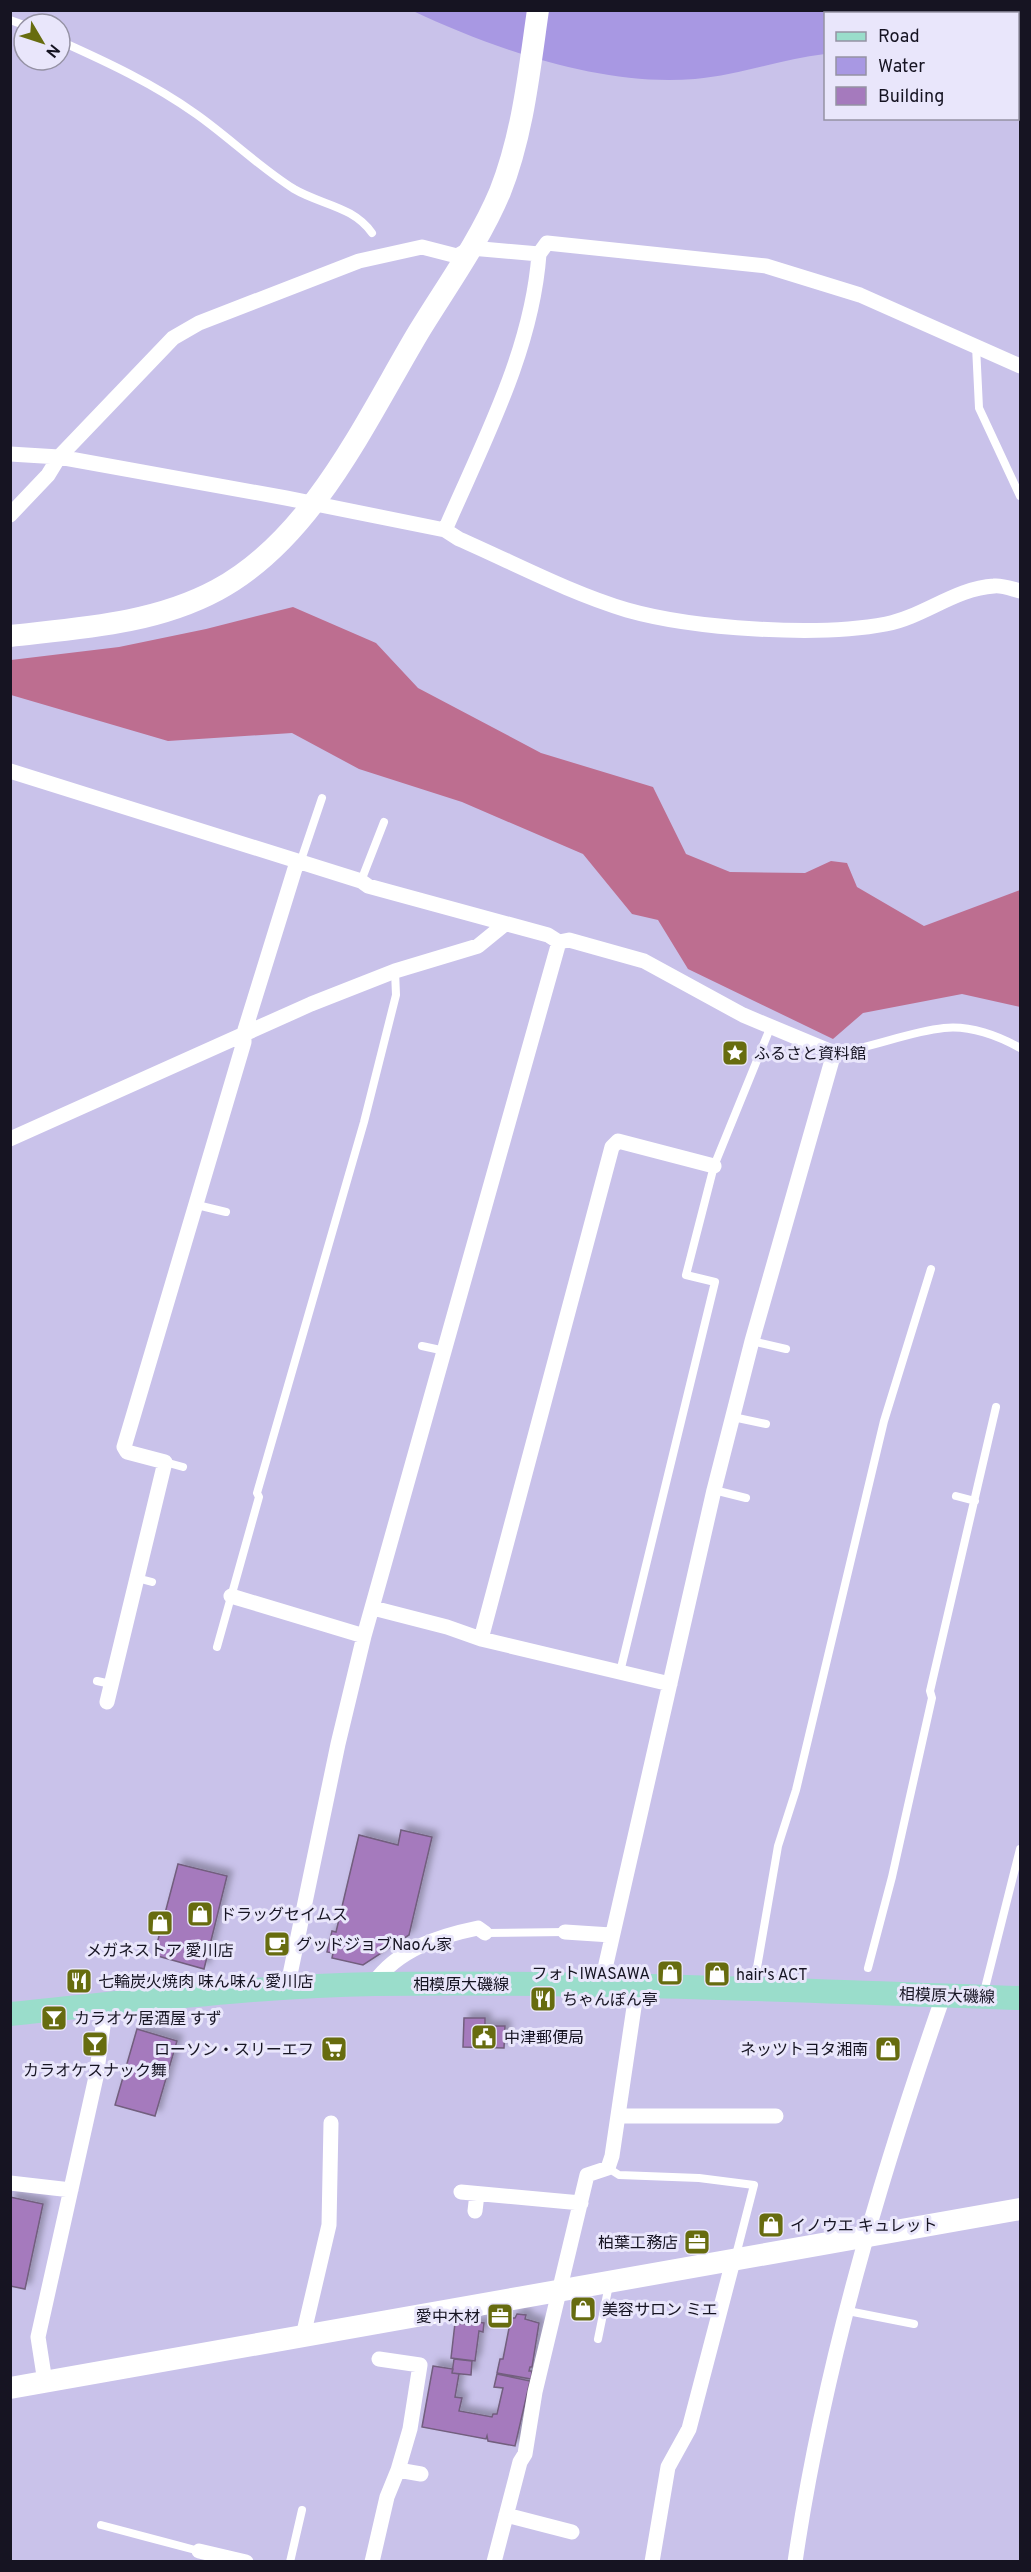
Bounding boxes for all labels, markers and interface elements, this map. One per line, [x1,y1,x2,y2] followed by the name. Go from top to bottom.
[12,12,72,72] north arrow
[824,12,1019,120] legend
[878,26,920,49] text: Road
[41,39,63,61] text: N
[878,56,925,79] text: Water
[878,86,944,109] text: Building
[720,1038,750,1068] place icon: ふるさと資料館
[754,1045,866,1065] place label: ふるさと資料館
[185,1899,215,1929] shop icon: ドラッグセイムス
[220,1906,348,1926] place label: ドラッグセイムス
[145,1908,175,1938] shop icon: メガネストア 愛川店
[262,1929,292,1959] cafe icon: グッドジョブNaoん家
[296,1936,452,1956] place label: グッドジョブNaoん家
[86,1942,234,1962] place label: メガネストア 愛川店
[655,1958,685,1988] shop icon: フォトIWASAWA
[702,1959,732,1989] shop icon: hair's ACT
[532,1965,650,1985] place label: フォトIWASAWA
[64,1966,94,1996] restaurant icon: 七輪炭火焼肉 味ん味ん 愛川店
[736,1966,808,1986] place label: hair's ACT
[98,1973,314,1993] place label: 七輪炭火焼肉 味ん味ん 愛川店
[413,1976,509,1996] street label: 相模原大磯線
[528,1984,558,2014] restaurant icon: ちゃんぽん亭
[899,1985,995,2009] street label: 相模原大磯線
[562,1991,658,2011] place label: ちゃんぽん亭
[39,2003,69,2033] bar icon: カラオケ居酒屋 すず
[74,2010,222,2030] place label: カラオケ居酒屋 すず
[469,2022,499,2052] public building icon: 中津郵便局
[80,2029,110,2059] bar icon: カラオケスナック舞
[504,2029,584,2049] place label: 中津郵便局
[319,2034,349,2064] supermarket icon: ローソン・スリーエフ
[873,2034,903,2064] shop icon: ネッツトヨタ湘南
[154,2041,314,2061] place label: ローソン・スリーエフ
[740,2041,868,2061] place label: ネッツトヨタ湘南
[23,2062,167,2082] place label: カラオケスナック舞
[756,2210,786,2240] shop icon: イノウエ キュレット
[790,2217,937,2237] place label: イノウエ キュレット
[682,2227,712,2257] office icon: 柏葉工務店
[598,2234,678,2254] place label: 柏葉工務店
[568,2294,598,2324] shop icon: 美容サロン ミエ
[485,2301,515,2331] office icon: 愛中木材
[602,2301,718,2321] place label: 美容サロン ミエ
[416,2308,480,2328] place label: 愛中木材

